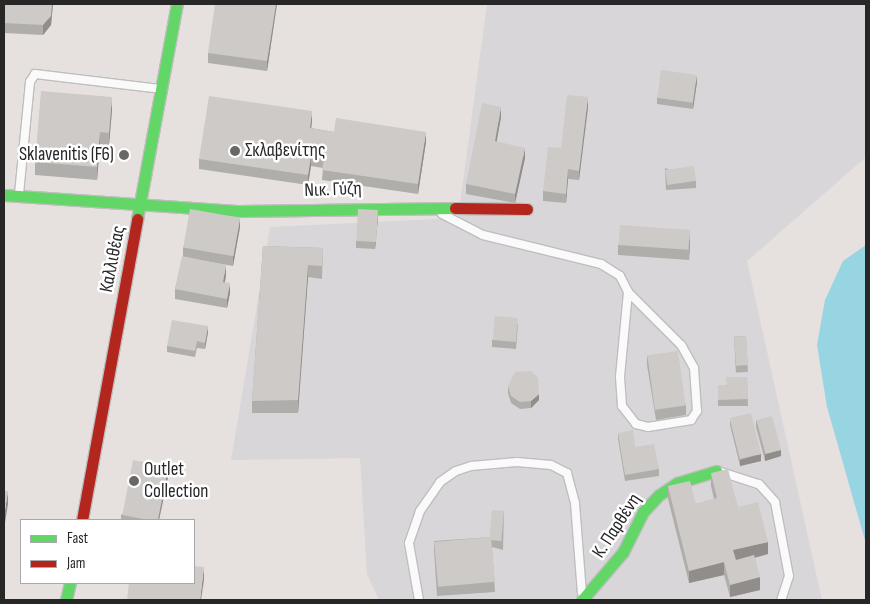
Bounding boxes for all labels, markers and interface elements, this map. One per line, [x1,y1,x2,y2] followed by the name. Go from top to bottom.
[245,140,325,162] place label: Σκλαβενίτης
[19,144,114,166] place label: Sklavenitis (F6)
[229,145,241,157] marker: Σκλαβενίτης
[118,149,130,161] marker: Sklavenitis (F6)
[304,178,362,202] street label: Νικ. Γύζη
[95,224,131,294] street label: Καλλιθέας
[144,459,208,503] place label: Outlet Collection
[128,475,140,487] marker: Outlet Collection
[588,490,646,562] street label: Κ. Παρθένη
[20,519,195,584] legend
[67,529,88,548] text: Fast
[67,554,85,573] text: Jam

